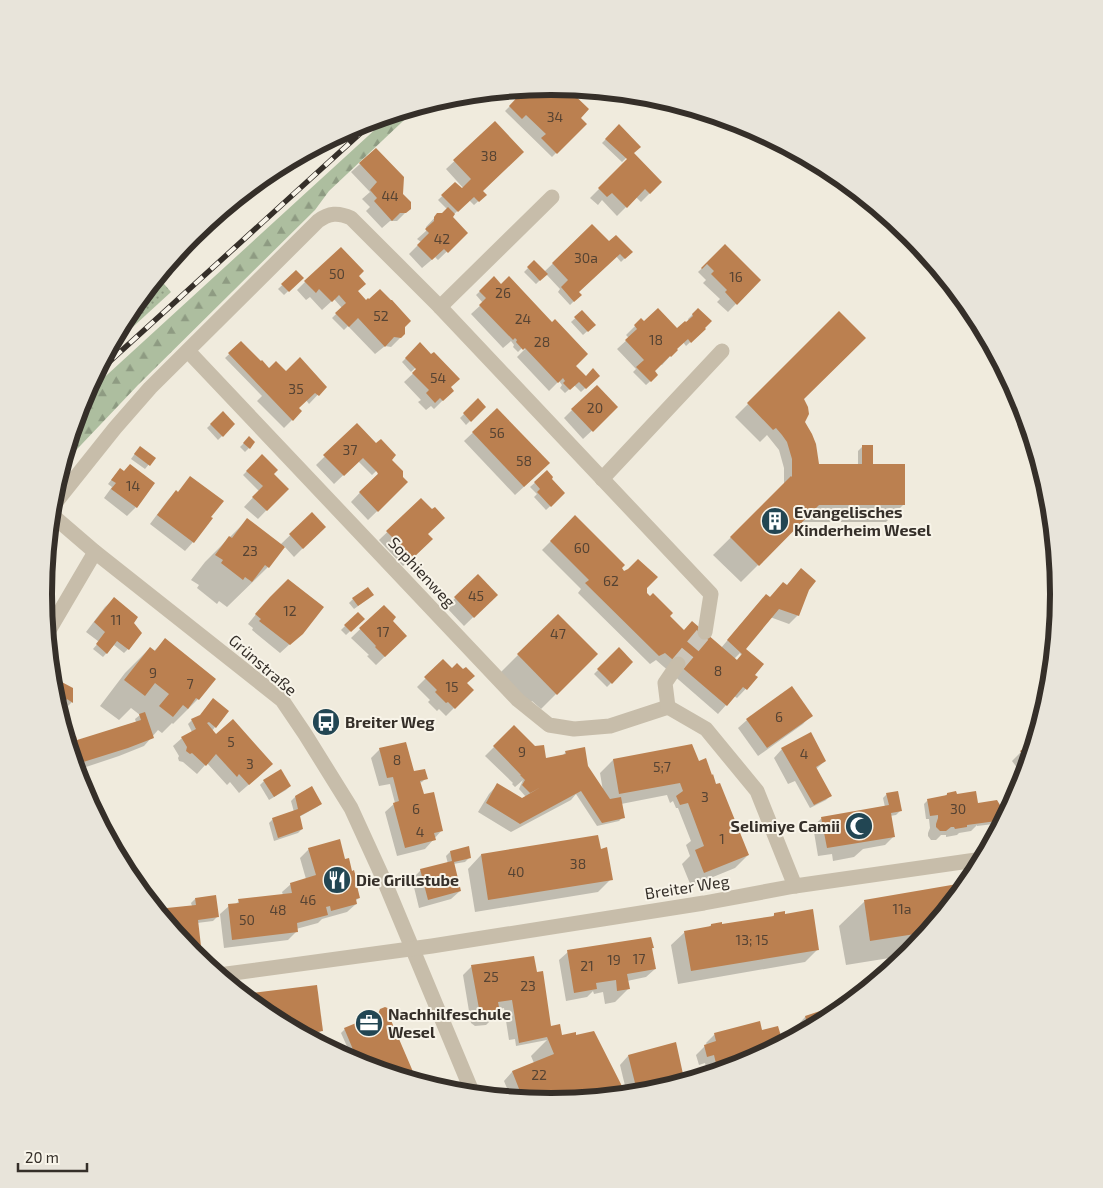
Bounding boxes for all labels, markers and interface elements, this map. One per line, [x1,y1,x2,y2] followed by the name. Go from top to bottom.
[547,108,563,125] house number: 34
[481,147,497,164] house number: 38
[381,187,399,204] house number: 44
[434,230,450,247] house number: 42
[574,249,598,266] house number: 30a
[329,265,345,282] house number: 50
[729,268,743,285] house number: 16
[495,284,511,301] house number: 26
[373,307,389,324] house number: 52
[515,310,531,327] house number: 24
[649,331,663,348] house number: 18
[534,333,550,350] house number: 28
[430,369,446,386] house number: 54
[288,380,304,397] house number: 35
[587,399,603,416] house number: 20
[489,424,505,441] house number: 56
[343,441,357,458] house number: 37
[516,452,532,469] house number: 58
[126,477,140,494] house number: 14
[794,502,932,539] place label: Evangelisches Kinderheim Wesel
[760,506,790,536] building icon: Evangelisches Kinderheim Wesel
[385,533,460,611] street label: Sophienweg
[574,539,590,556] house number: 60
[242,542,258,559] house number: 23
[603,572,619,589] house number: 62
[468,587,484,604] house number: 45
[283,602,297,619] house number: 12
[110,611,122,628] house number: 11
[377,623,389,640] house number: 17
[550,625,566,642] house number: 47
[226,630,301,699] street label: Grünstraße
[714,662,722,679] house number: 8
[149,664,157,681] house number: 9
[186,675,194,692] house number: 7
[445,678,459,695] house number: 15
[311,707,341,737] bus stop icon: Breiter Weg
[775,708,783,725] house number: 6
[345,712,435,731] place label: Breiter Weg
[227,733,235,750] house number: 5
[518,743,526,760] house number: 9
[800,745,808,762] house number: 4
[393,751,401,768] house number: 8
[246,755,254,772] house number: 3
[653,758,671,775] house number: 5;7
[701,788,709,805] house number: 3
[412,800,420,817] house number: 6
[950,800,966,817] house number: 30
[844,811,874,841] mosque icon: Selimiye Camii
[731,816,840,836] place label: Selimiye Camii
[416,823,424,840] house number: 4
[719,830,725,847] house number: 1
[570,855,586,872] house number: 38
[507,863,525,880] house number: 40
[322,865,352,895] restaurant icon: Die Grillstube
[356,870,459,889] place label: Die Grillstube
[643,870,731,903] street label: Breiter Weg
[300,891,316,908] house number: 46
[893,900,911,917] house number: 11a
[269,901,287,918] house number: 48
[239,911,255,928] house number: 50
[736,931,768,948] house number: 13; 15
[633,950,645,967] house number: 17
[607,951,621,968] house number: 19
[580,957,594,974] house number: 21
[483,968,499,985] house number: 25
[520,977,536,994] house number: 23
[388,1004,511,1041] place label: Nachhilfeschule Wesel
[354,1008,384,1038] office icon: Nachhilfeschule Wesel
[531,1066,547,1083] house number: 22
[18,1140,86,1172] scale bar
[25,1148,59,1166] text: 20 m

